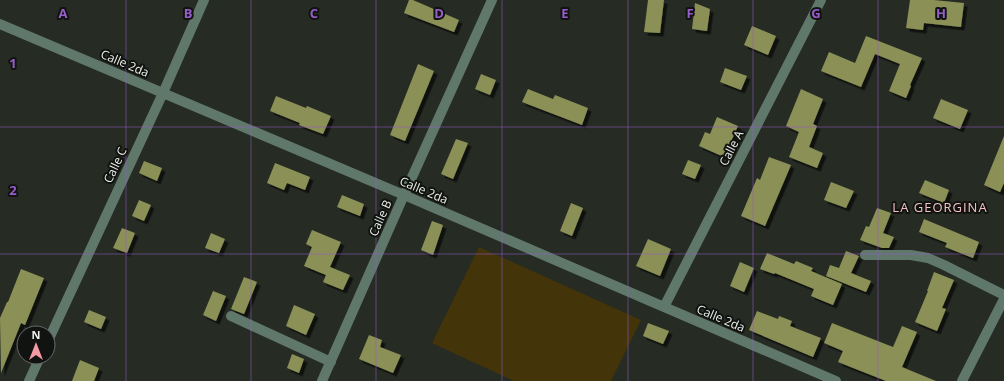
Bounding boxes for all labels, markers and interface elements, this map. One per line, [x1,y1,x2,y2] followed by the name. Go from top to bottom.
[59,4,68,22] text: A
[184,4,193,22] text: B
[310,4,318,22] text: C
[434,4,444,22] text: D
[561,4,569,22] text: E
[686,4,694,22] text: F
[811,4,821,22] text: G
[936,4,946,22] text: H
[98,45,152,81] street label: Calle 2da
[9,54,17,72] text: 1
[715,127,747,169] street label: Calle A
[99,144,131,186] street label: Calle C
[397,172,451,208] street label: Calle 2da
[9,181,17,199] text: 2
[365,197,396,239] street label: Calle B
[892,198,988,216] district label: LA GEORGINA
[694,300,748,336] street label: Calle 2da
[16,325,56,365] north arrow
[32,327,40,342] text: N

